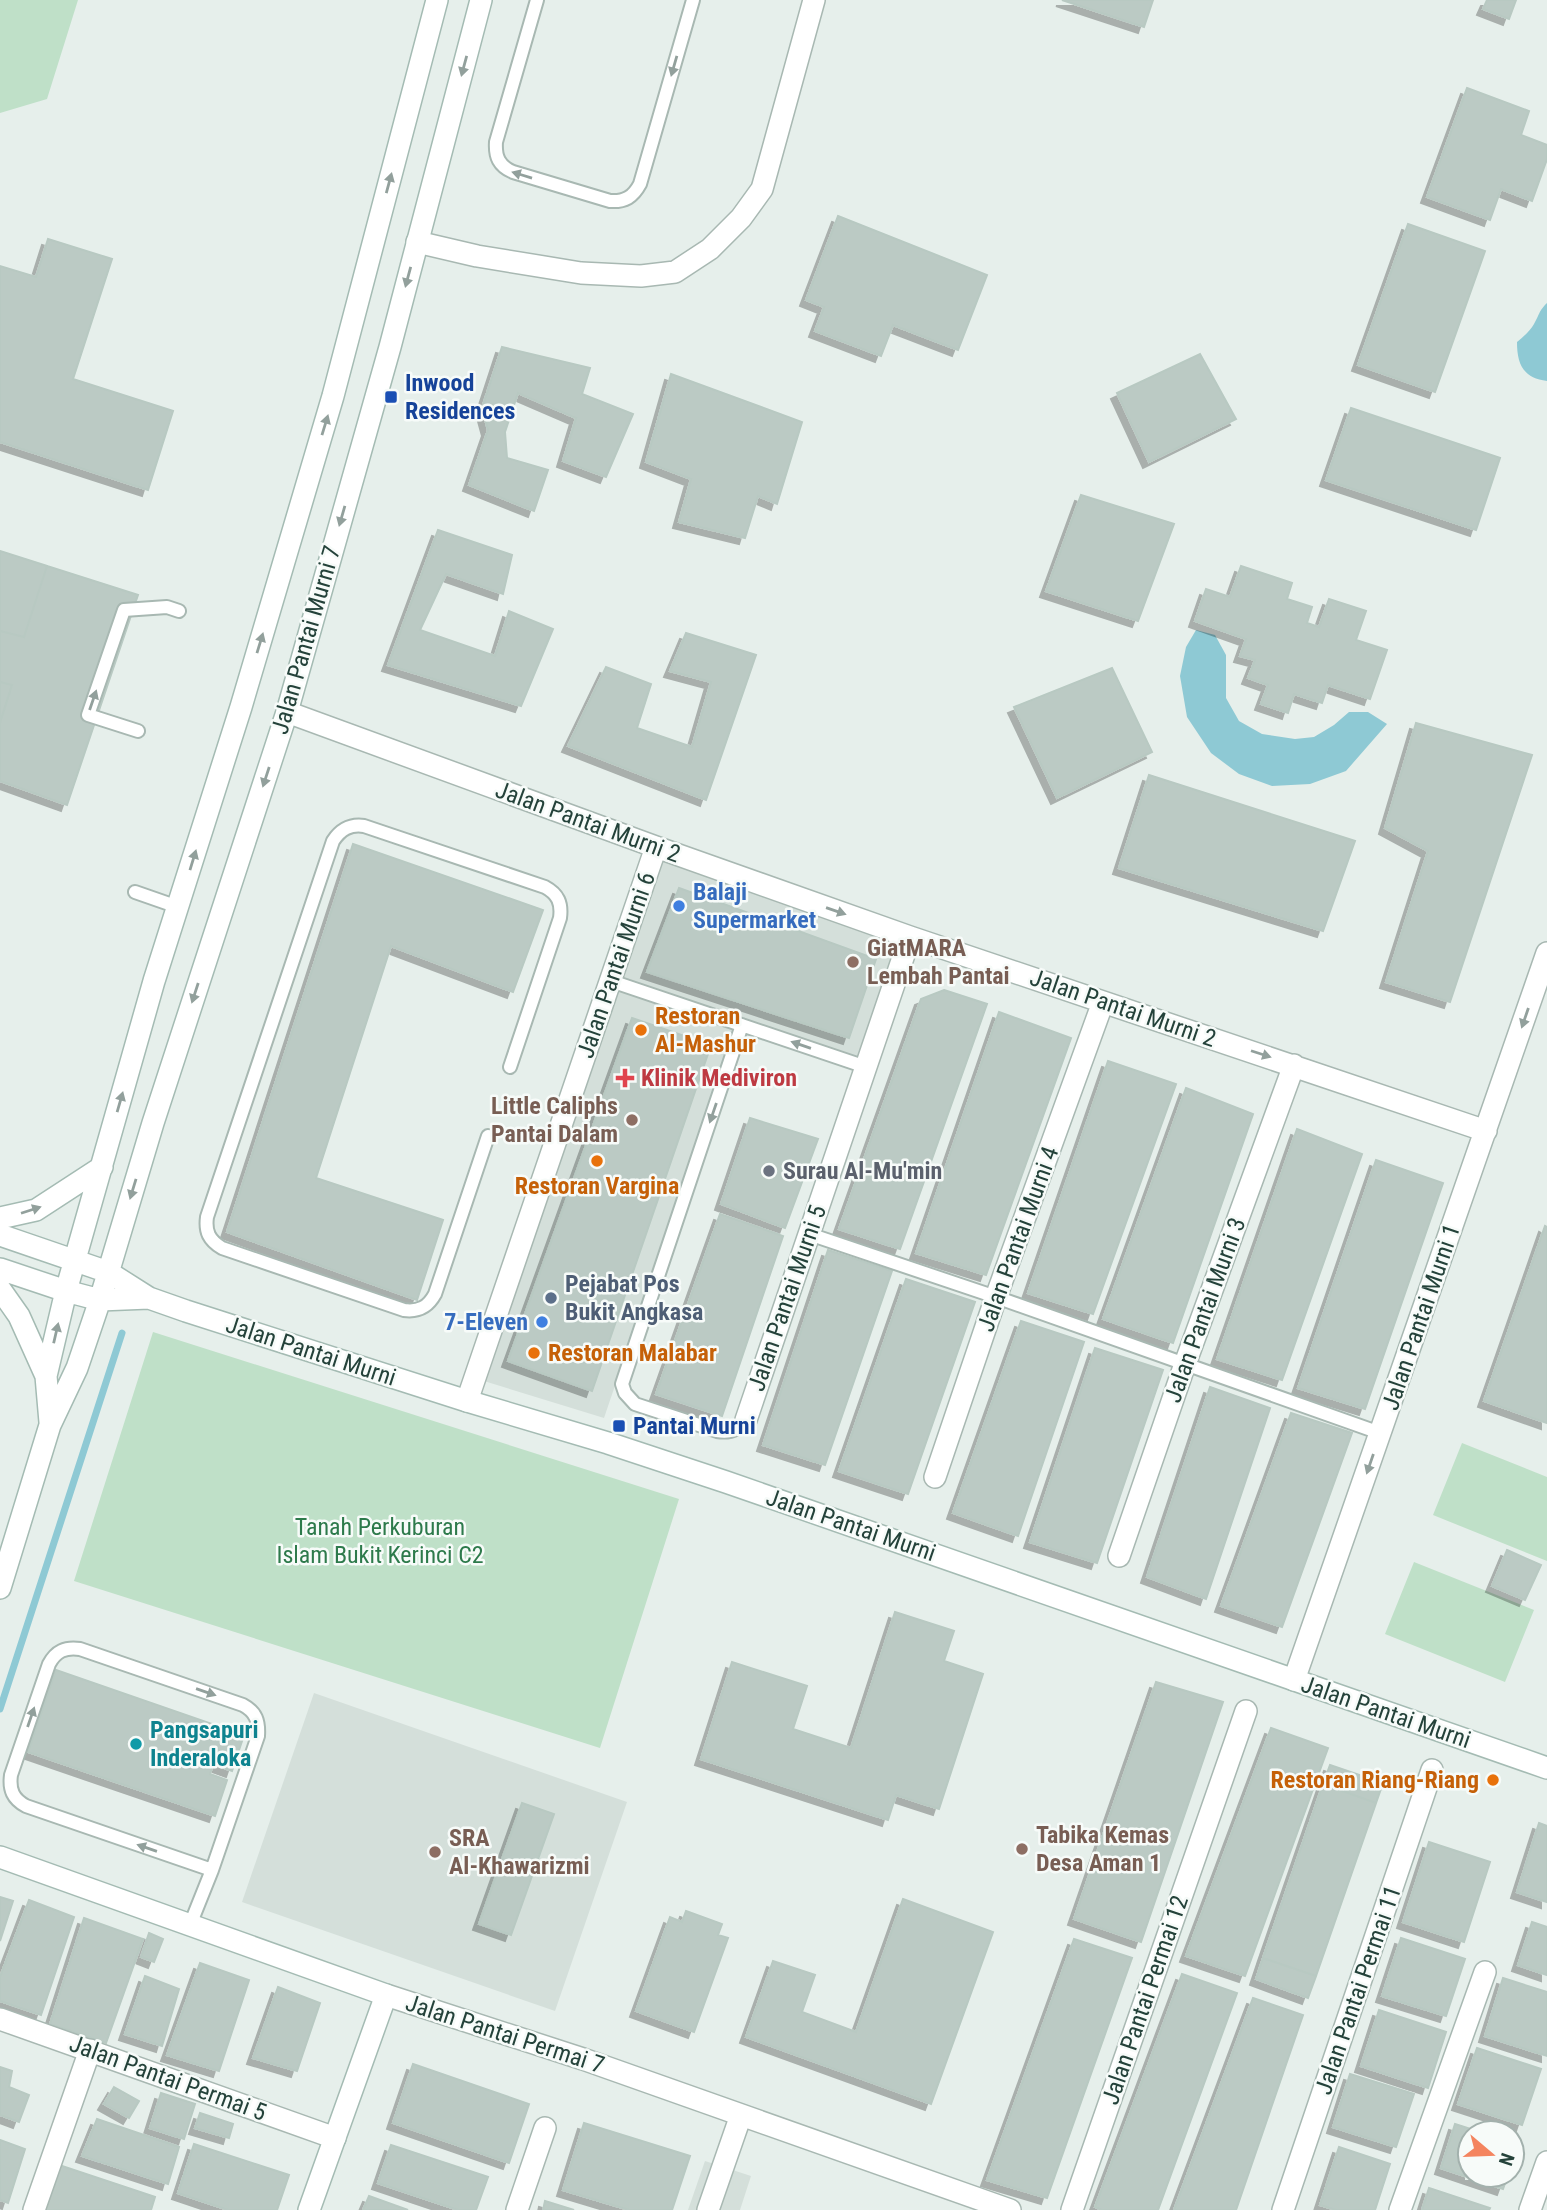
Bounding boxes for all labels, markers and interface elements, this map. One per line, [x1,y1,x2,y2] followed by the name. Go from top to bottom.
[458,55,469,77] one-way arrow
[669,55,679,76] one-way arrow
[512,169,533,180] one-way arrow
[384,172,395,194] one-way arrow
[402,266,413,288] one-way arrow
[405,369,515,425] place label: Inwood Residences
[383,389,399,405] marker: Inwood Residences
[320,414,330,435] one-way arrow
[336,505,347,527] one-way arrow
[266,543,346,737] street label: Jalan Pantai Murni 7
[255,632,265,653] one-way arrow
[88,690,99,711] one-way arrow
[260,766,270,787] one-way arrow
[492,776,684,868] street label: Jalan Pantai Murni 2
[188,849,198,870] one-way arrow
[571,868,661,1062] street label: Jalan Pantai Murni 6
[693,878,816,934] place label: Balaji Supermarket
[671,898,687,914] marker: Balaji Supermarket
[826,905,847,916] one-way arrow
[867,934,1010,990] place label: GiatMARA Lembah Pantai
[845,954,861,970] marker: GiatMARA Lembah Pantai
[1026,963,1220,1053] street label: Jalan Pantai Murni 2
[189,983,200,1004] one-way arrow
[655,1002,756,1058] place label: Restoran Al-Mashur
[1519,1007,1530,1028] one-way arrow
[633,1022,649,1038] marker: Restoran Al-Mashur
[791,1039,812,1050] one-way arrow
[1250,1049,1271,1060] one-way arrow
[641,1064,797,1092] place label: Klinik Mediviron
[615,1068,635,1088] marker: Klinik Mediviron
[116,1091,126,1112] one-way arrow
[491,1092,618,1148] place label: Little Caliphs Pantai Dalam
[707,1103,718,1124] one-way arrow
[624,1112,640,1128] marker: Little Caliphs Pantai Dalam
[972,1143,1064,1335] street label: Jalan Pantai Murni 4
[589,1153,605,1169] marker: Restoran Vargina
[783,1157,942,1185] place label: Surau Al-Mu'min
[761,1163,777,1179] marker: Surau Al-Mu'min
[515,1172,679,1200] place label: Restoran Vargina
[127,1178,138,1199] one-way arrow
[742,1201,832,1395] street label: Jalan Pantai Murni 5
[21,1204,42,1215] one-way arrow
[1159,1214,1251,1406] street label: Jalan Pantai Murni 3
[1376,1220,1466,1414] street label: Jalan Pantai Murni 1
[565,1270,703,1326] place label: Pejabat Pos Bukit Angkasa
[543,1290,559,1306] marker: Pejabat Pos Bukit Angkasa
[444,1308,528,1336] place label: 7-Eleven
[222,1310,400,1392] street label: Jalan Pantai Murni
[534,1314,550,1330] marker: 7-Eleven
[51,1322,62,1344] one-way arrow
[548,1339,717,1367] place label: Restoran Malabar
[526,1345,542,1361] marker: Restoran Malabar
[633,1412,756,1440] place label: Pantai Murni
[611,1418,627,1434] marker: Pantai Murni
[1364,1454,1375,1475] one-way arrow
[763,1483,939,1567] street label: Jalan Pantai Murni
[276,1513,484,1569] park label: Tanah Perkuburan Islam Bukit Kerinci C2
[1298,1670,1474,1754] street label: Jalan Pantai Murni
[195,1687,216,1698] one-way arrow
[26,1707,37,1728] one-way arrow
[150,1716,259,1772] place label: Pangsapuri Inderaloka
[128,1736,144,1752] marker: Pangsapuri Inderaloka
[1270,1766,1479,1794] place label: Restoran Riang-Riang
[1485,1772,1501,1788] marker: Restoran Riang-Riang
[1036,1821,1169,1877] place label: Tabika Kemas Desa Aman 1
[449,1824,590,1880] place label: SRA Al-Khawarizmi
[1014,1841,1030,1857] marker: Tabika Kemas Desa Aman 1
[137,1842,158,1853] one-way arrow
[427,1844,443,1860] marker: SRA Al-Khawarizmi
[1309,1882,1407,2098] street label: Jalan Pantai Permai 11
[1096,1892,1194,2108] street label: Jalan Pantai Permai 12
[402,1989,608,2079] street label: Jalan Pantai Permai 7
[66,2029,270,2127] street label: Jalan Pantai Permai 5
[1456,2119,1526,2189] north arrow
[1494,2150,1519,2169] text: N

